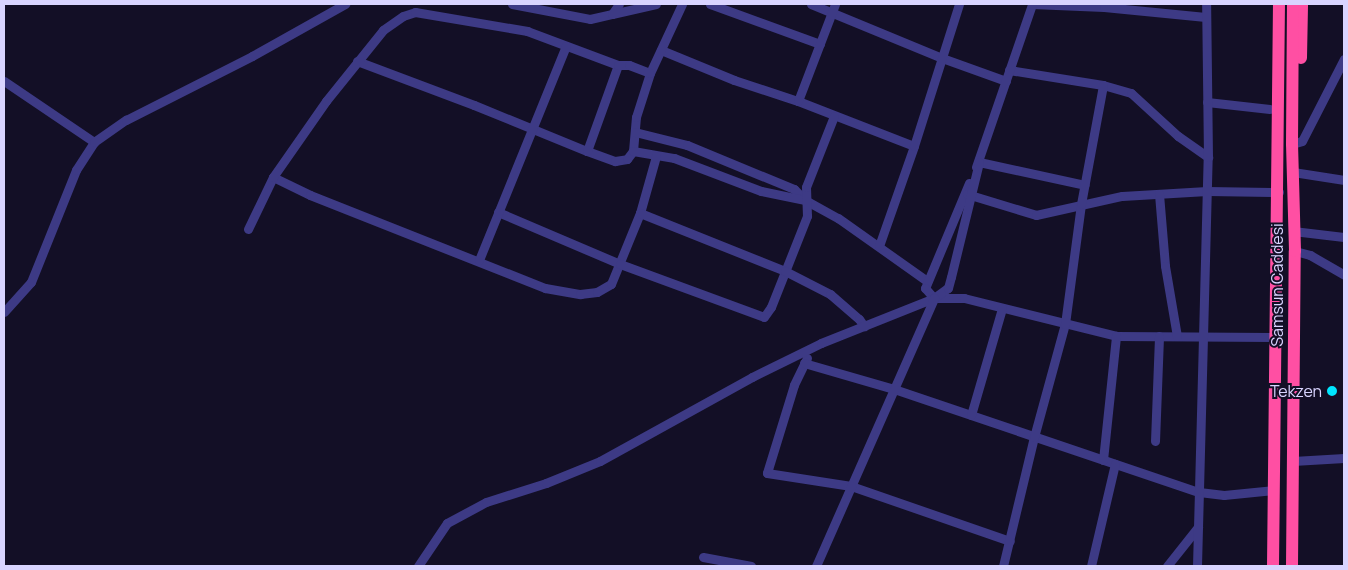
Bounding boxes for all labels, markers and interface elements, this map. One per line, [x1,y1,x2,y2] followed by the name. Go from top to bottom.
[1267,223,1287,347] street label: Samsun Caddesi
[1270,381,1322,401] place label: Tekzen
[1326,385,1338,397] marker: Tekzen

